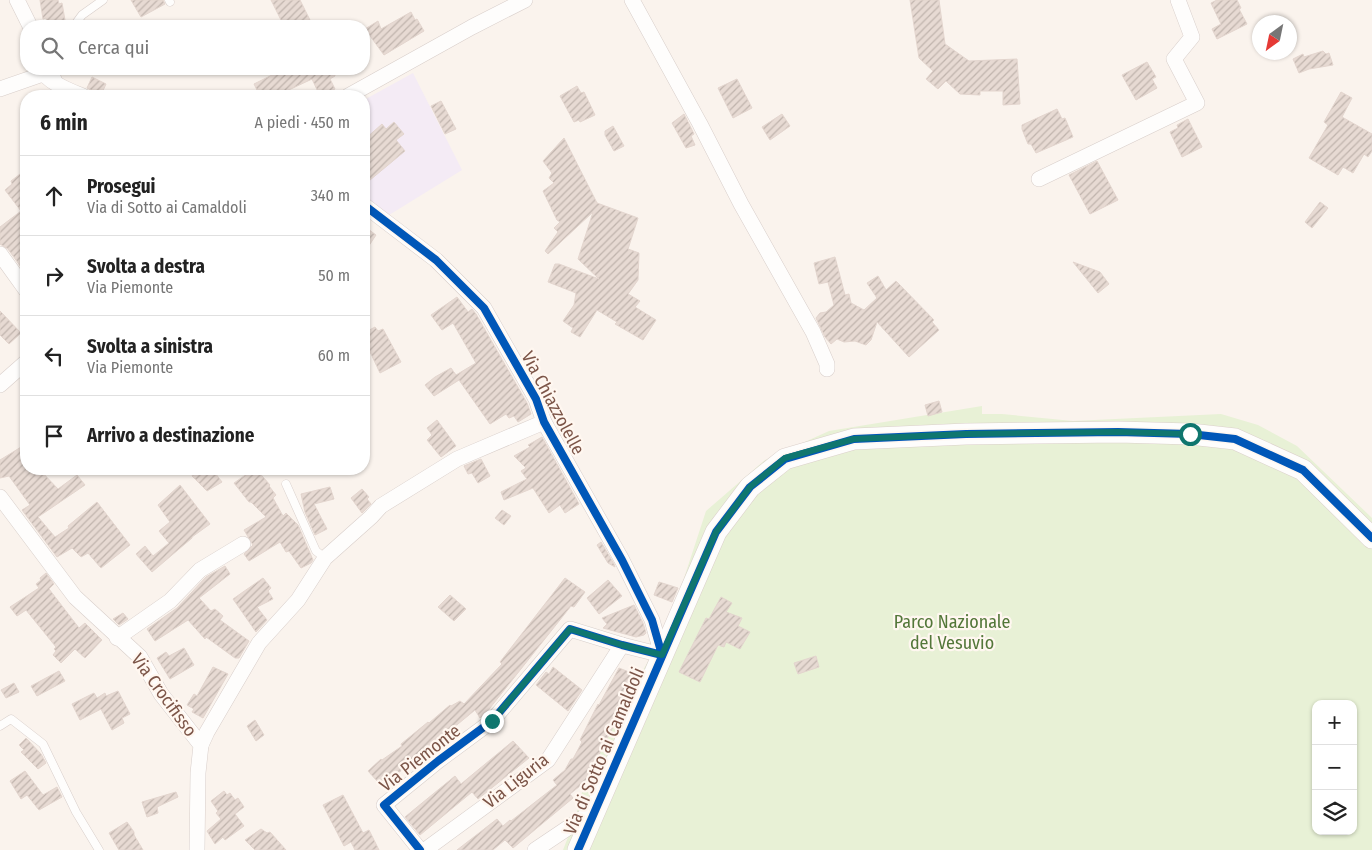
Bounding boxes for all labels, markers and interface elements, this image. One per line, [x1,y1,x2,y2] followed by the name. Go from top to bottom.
[1252,15,1297,60] north arrow
[20,20,370,75] search box
[38,34,66,62] icon: search
[78,36,149,59] text: Cerca qui
[40,110,88,136] text: 6 min
[255,113,350,132] text: A piedi · 450 m
[87,175,156,198] text: Prosegui
[40,182,68,210] icon: ahead
[311,186,350,205] text: 340 m
[87,198,247,217] text: Via di Sotto ai Camaldoli
[87,255,205,278] text: Svolta a destra
[40,262,68,290] icon: right
[318,266,350,285] text: 50 m
[87,278,173,297] text: Via Piemonte
[87,335,213,358] text: Svolta a sinistra
[40,342,68,370] icon: left
[318,346,350,365] text: 60 m
[517,348,590,459] street label: Via Chiazzolelle
[87,358,173,377] text: Via Piemonte
[40,422,68,450] icon: arrive
[1179,423,1202,446] route start
[87,424,254,447] text: Arrivo a destinazione
[894,611,1010,654] park label: Parco Nazionale del Vesuvio
[127,649,201,741] street label: Via Crocifisso
[559,664,649,838] street label: Via di Sotto ai Camaldoli
[1312,700,1357,835] map controls
[1312,700,1357,745] button: +
[481,710,504,733] route end
[375,719,465,796] street label: Via Piemonte
[1312,745,1357,790] button: −
[479,749,553,813] street label: Via Liguria
[1312,790,1357,835] button: layers

